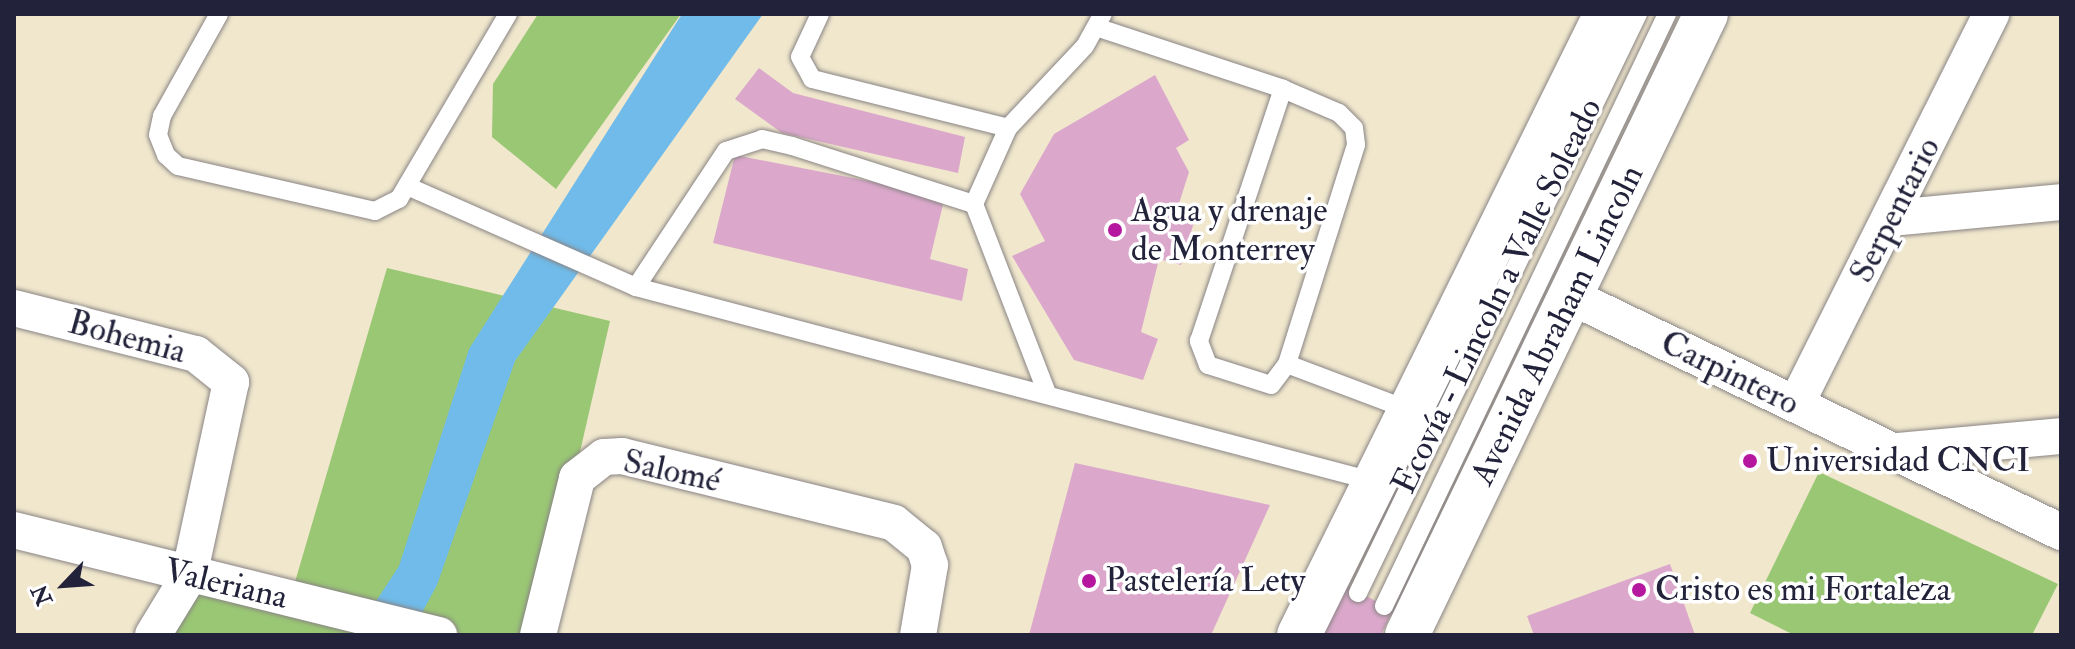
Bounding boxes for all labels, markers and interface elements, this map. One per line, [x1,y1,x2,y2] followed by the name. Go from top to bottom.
[1383,92,1611,500] street label: Ecovía - Lincoln a Valle Soleado
[1841,131,1949,289] street label: Serpentario
[1462,158,1652,492] street label: Avenida Abraham Lincoln
[1131,190,1328,270] place label: Agua y drenaje de Monterrey
[1106,221,1124,239] marker: Agua y drenaje de Monterrey
[64,302,190,372] street label: Bohemia
[1654,322,1806,424] street label: Carpintero
[620,441,724,501] street label: Salomé
[1766,441,2030,481] place label: Universidad CNCI
[1741,452,1759,470] marker: Universidad CNCI
[24,545,104,625] north arrow
[160,550,292,618] street label: Valeriana
[1105,561,1305,601] place label: Pastelería Lety
[1655,570,1951,610] place label: Cristo es mi Fortaleza
[1080,572,1098,590] marker: Pastelería Lety
[25,580,59,610] text: N
[1630,581,1648,599] marker: Cristo es mi Fortaleza

